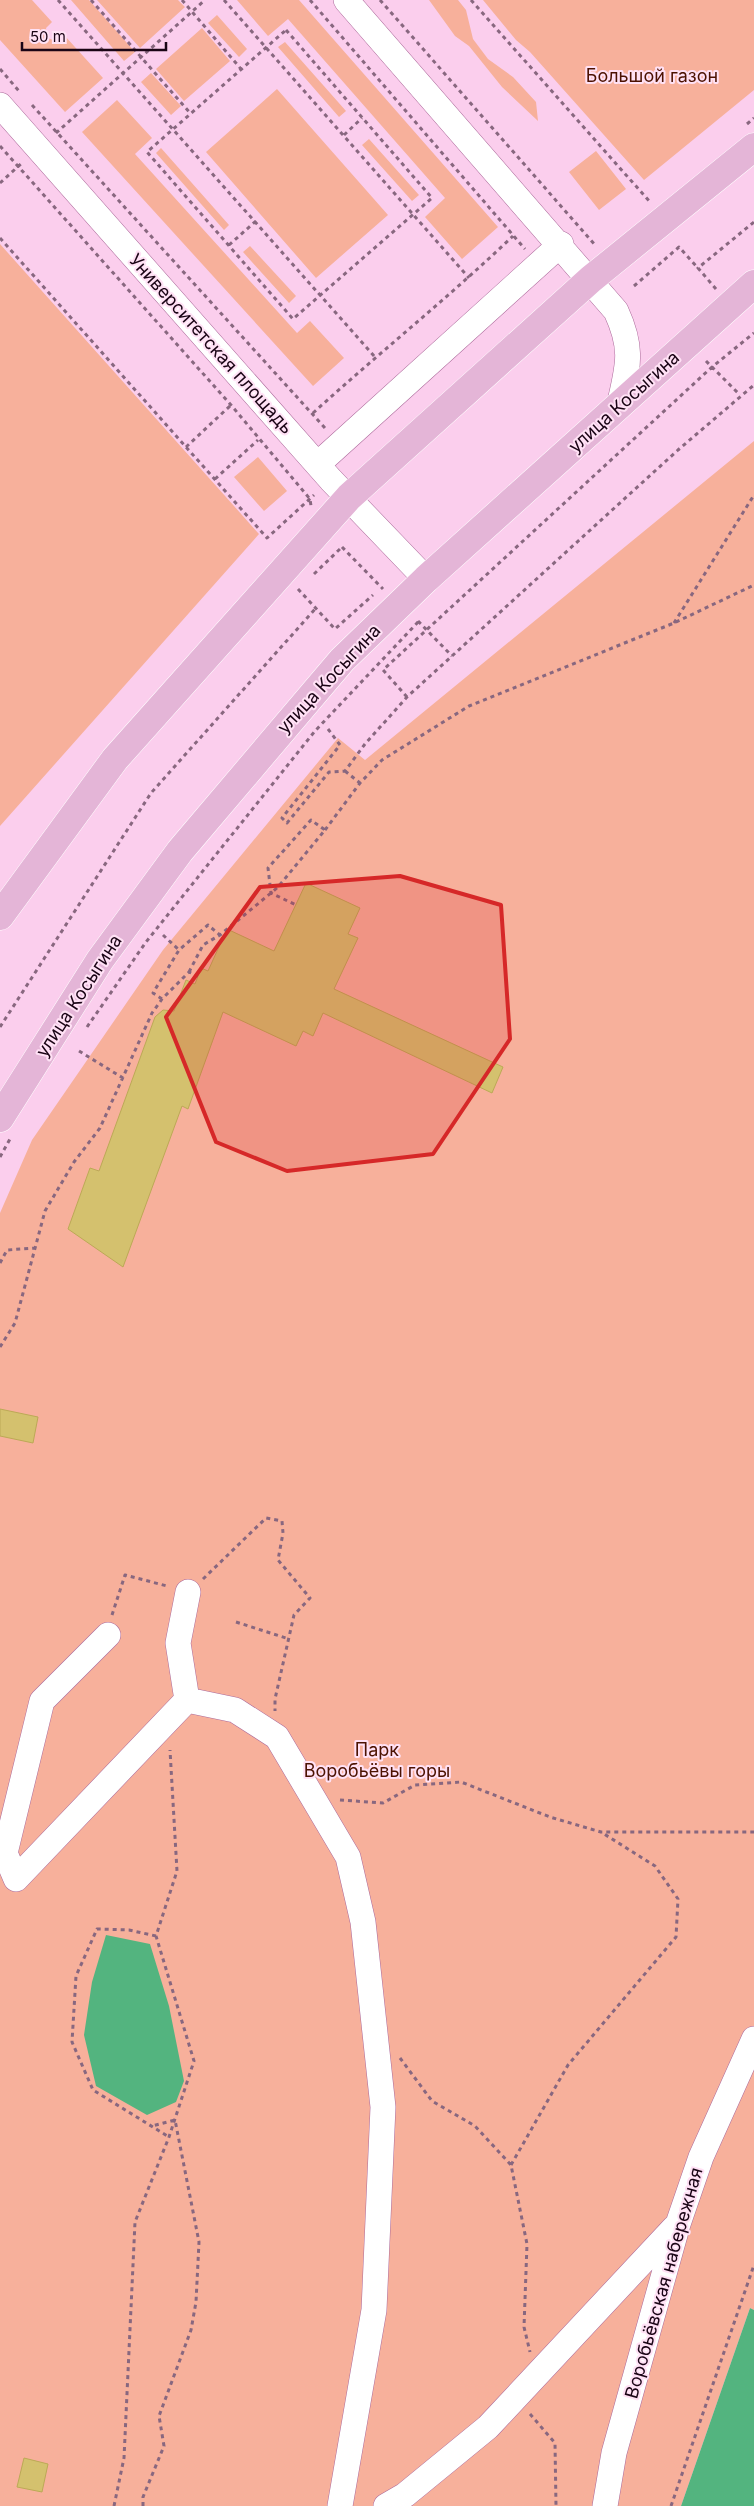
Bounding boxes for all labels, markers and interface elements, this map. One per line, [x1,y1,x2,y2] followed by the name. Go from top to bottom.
[22,20,166,52] scale bar
[30,27,66,46] text: 50 m
[586,65,718,86] park label: Большой газон
[125,249,298,438] street label: Университетская площадь
[564,347,683,457] street label: улица Косыгина
[273,620,385,738] street label: улица Косыгина
[31,931,126,1061] street label: улица Косыгина
[304,1739,450,1781] park label: Парк Воробьёвы горы
[620,2165,707,2401] street label: Воробьёвская набережная

